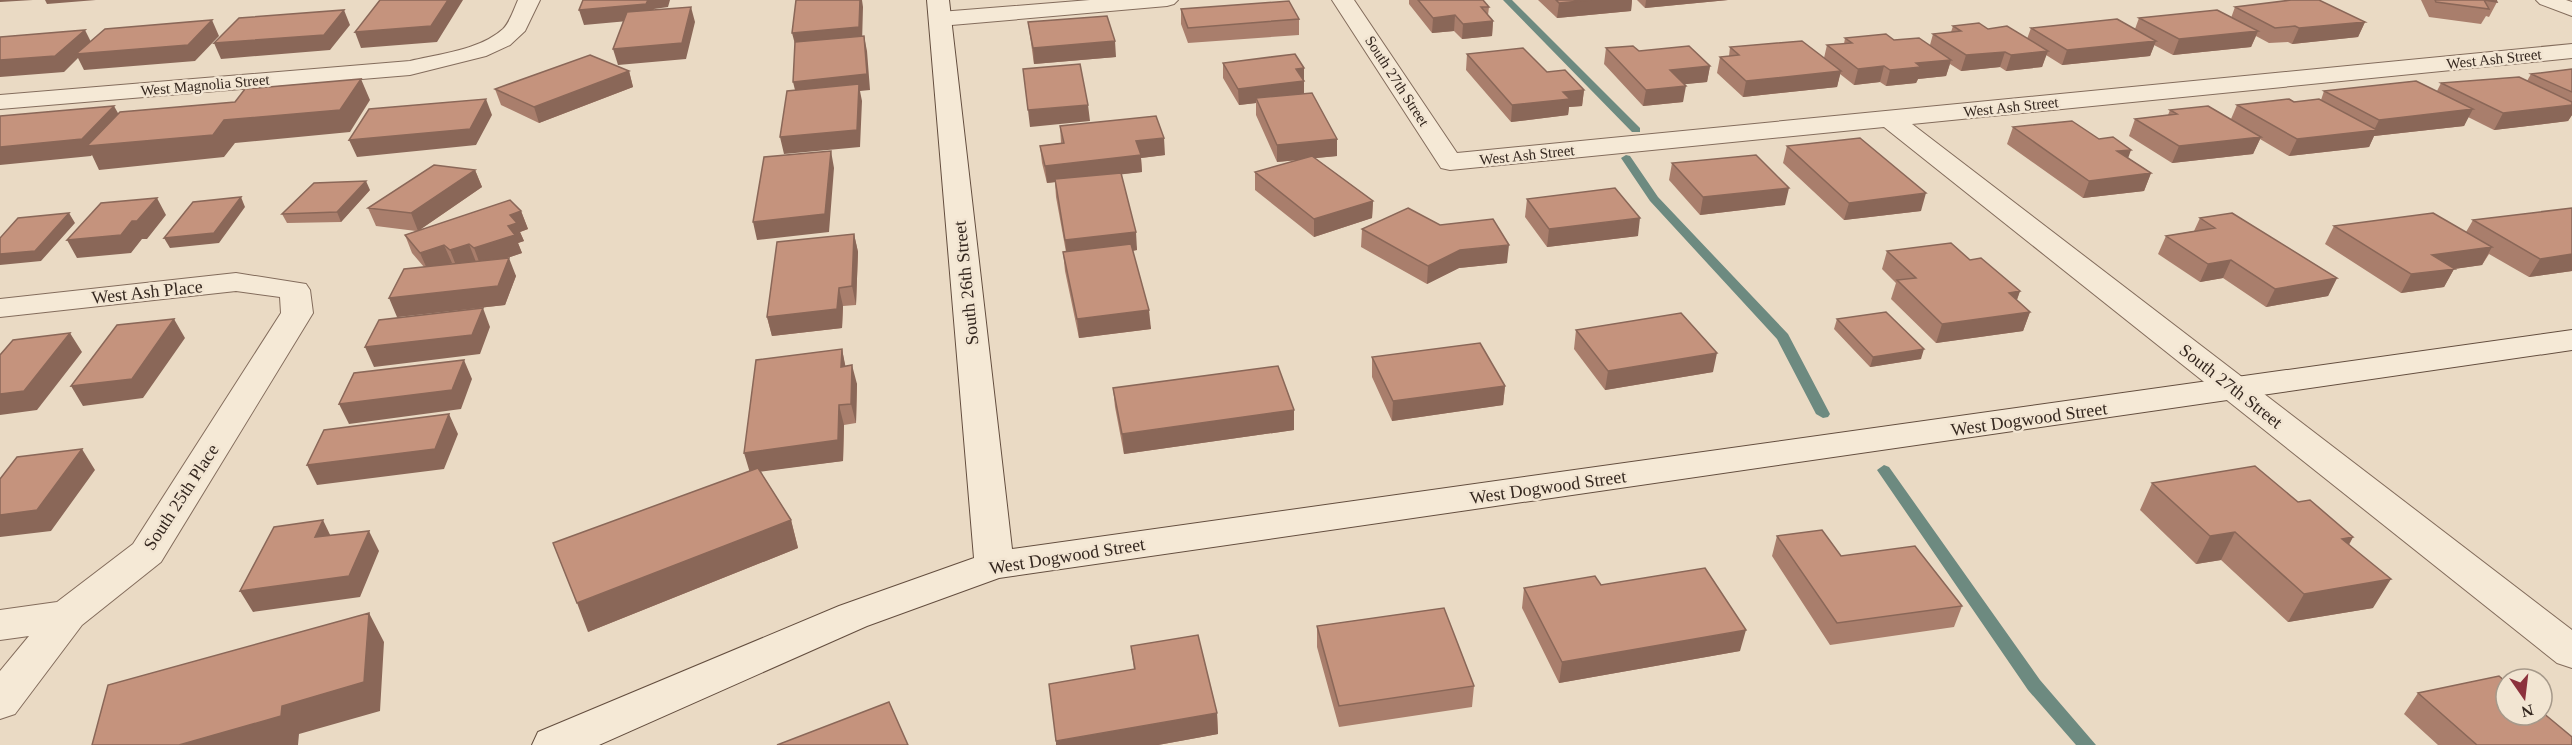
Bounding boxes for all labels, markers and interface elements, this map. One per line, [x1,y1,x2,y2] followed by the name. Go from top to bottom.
[1362,33,1433,130] street label: South 27th Street
[2446,46,2543,72] street label: West Ash Street
[140,71,271,99] street label: West Magnolia Street
[1963,94,2060,120] street label: West Ash Street
[1479,142,1576,168] street label: West Ash Street
[950,220,982,346] street label: South 26th Street
[90,276,204,308] street label: West Ash Place
[2176,340,2286,432] street label: South 27th Street
[1950,398,2108,440] street label: West Dogwood Street
[139,440,223,554] street label: South 25th Place
[1469,466,1627,508] street label: West Dogwood Street
[988,534,1146,578] street label: West Dogwood Street
[2494,667,2554,727] north arrow
[2519,701,2535,721] text: N

